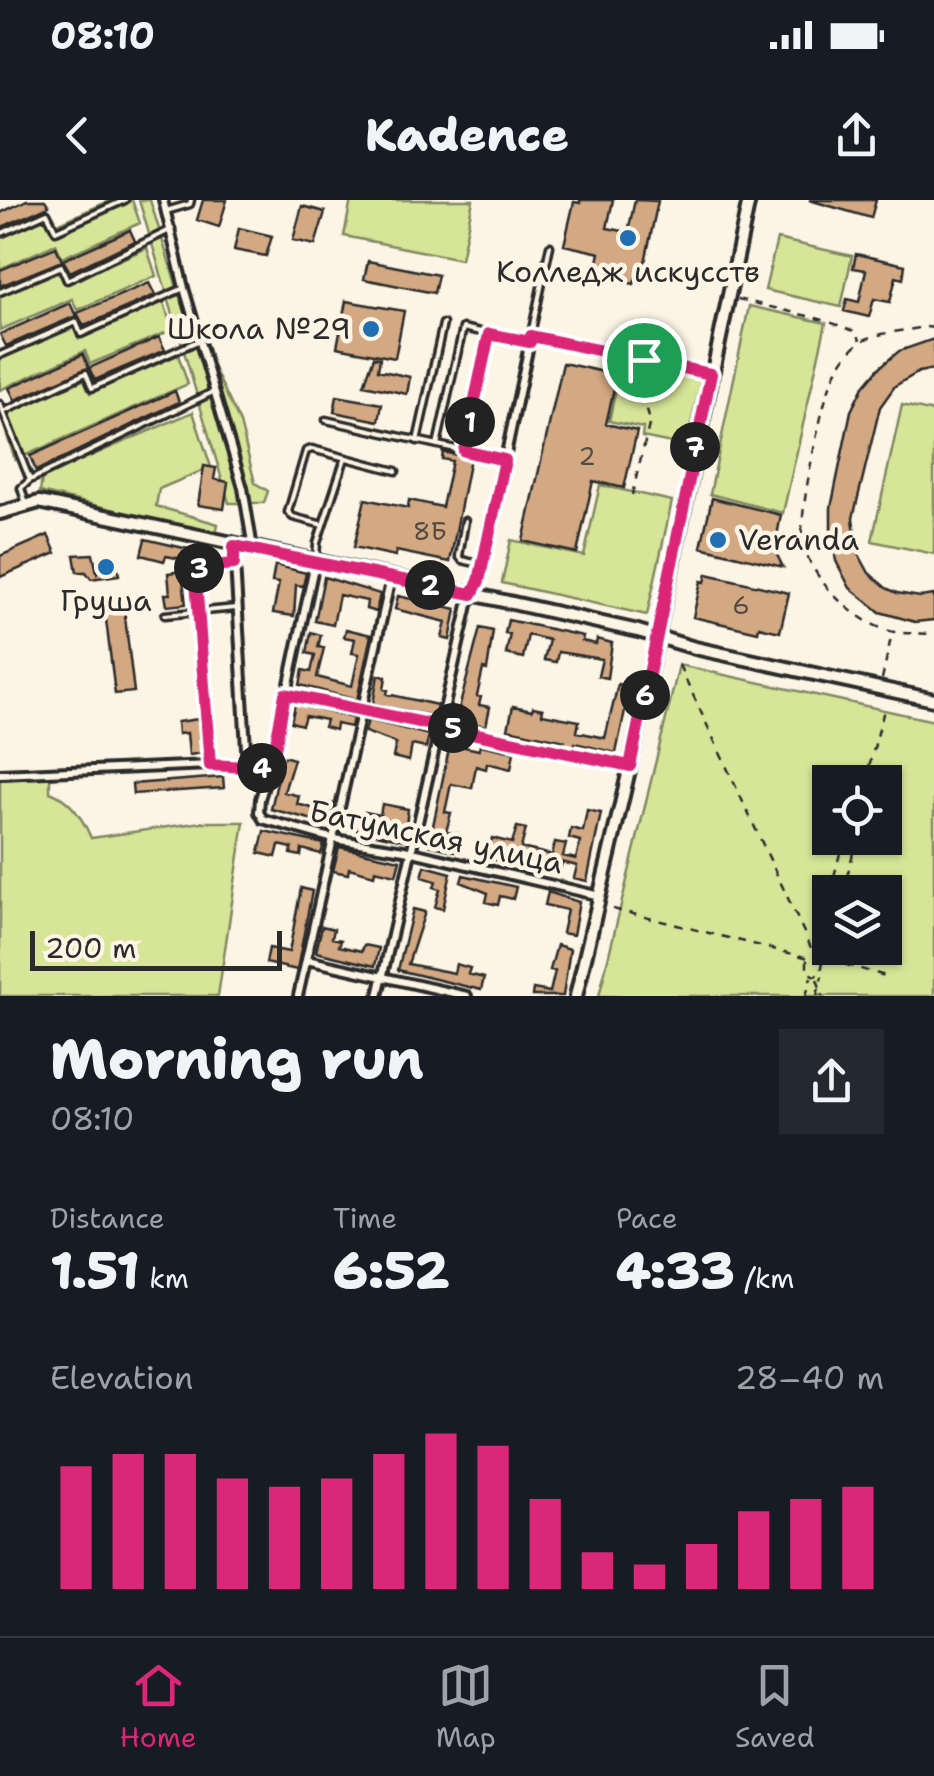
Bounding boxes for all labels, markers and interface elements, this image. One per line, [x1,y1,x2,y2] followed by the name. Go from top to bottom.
[50,10,155,61] text: 08:10
[365,105,569,165] text: Kadence
[50,108,105,163] icon: back
[829,108,884,163] icon: share
[617,227,639,249] marker: Колледж искусств
[496,251,760,292] place label: Колледж искусств
[167,308,351,349] place label: Школа №29
[360,318,382,340] marker: Школа №29
[602,318,687,403] pin
[617,333,672,388] icon: arrive
[445,397,495,447] pin: 1
[464,403,476,441] text: 1
[670,422,720,472] pin: 7
[685,428,705,466] text: 7
[578,439,596,473] house number: 2
[413,514,447,548] house number: 8Б
[738,519,859,560] place label: Veranda
[707,529,729,551] marker: Veranda
[174,543,224,593] pin: 3
[189,549,209,587] text: 3
[95,556,117,578] marker: Груша
[405,560,455,610] pin: 2
[420,566,440,604] text: 2
[60,580,152,621] place label: Груша
[732,588,750,622] house number: 6
[620,670,670,720] pin: 6
[635,676,655,714] text: 6
[428,703,478,753] pin: 5
[444,709,462,747] text: 5
[237,743,287,793] pin: 4
[252,749,272,787] text: 4
[812,765,902,965] map controls
[812,765,902,855] button: locate
[305,790,567,884] street label: Батумская улица
[812,875,902,965] button: layers
[30,926,282,970] scale bar
[45,929,136,967] text: 200 m
[50,1022,424,1096] text: Morning run
[779,1029,884,1134] button: share
[50,1097,135,1140] text: 08:10
[50,1199,165,1237] text: Distance
[333,1199,397,1237] text: Time
[616,1199,678,1237] text: Pace
[50,1237,140,1304] text: 1.51
[333,1237,450,1304] text: 6:52
[616,1237,735,1304] text: 4:33
[140,1259,189,1297] text: km
[735,1259,794,1297] text: /km
[50,1356,193,1399] text: Elevation
[735,1356,884,1399] text: 28–40 m
[120,1658,197,1756] tab: Home
[436,1658,496,1756] tab: Map
[735,1658,814,1756] tab: Saved

